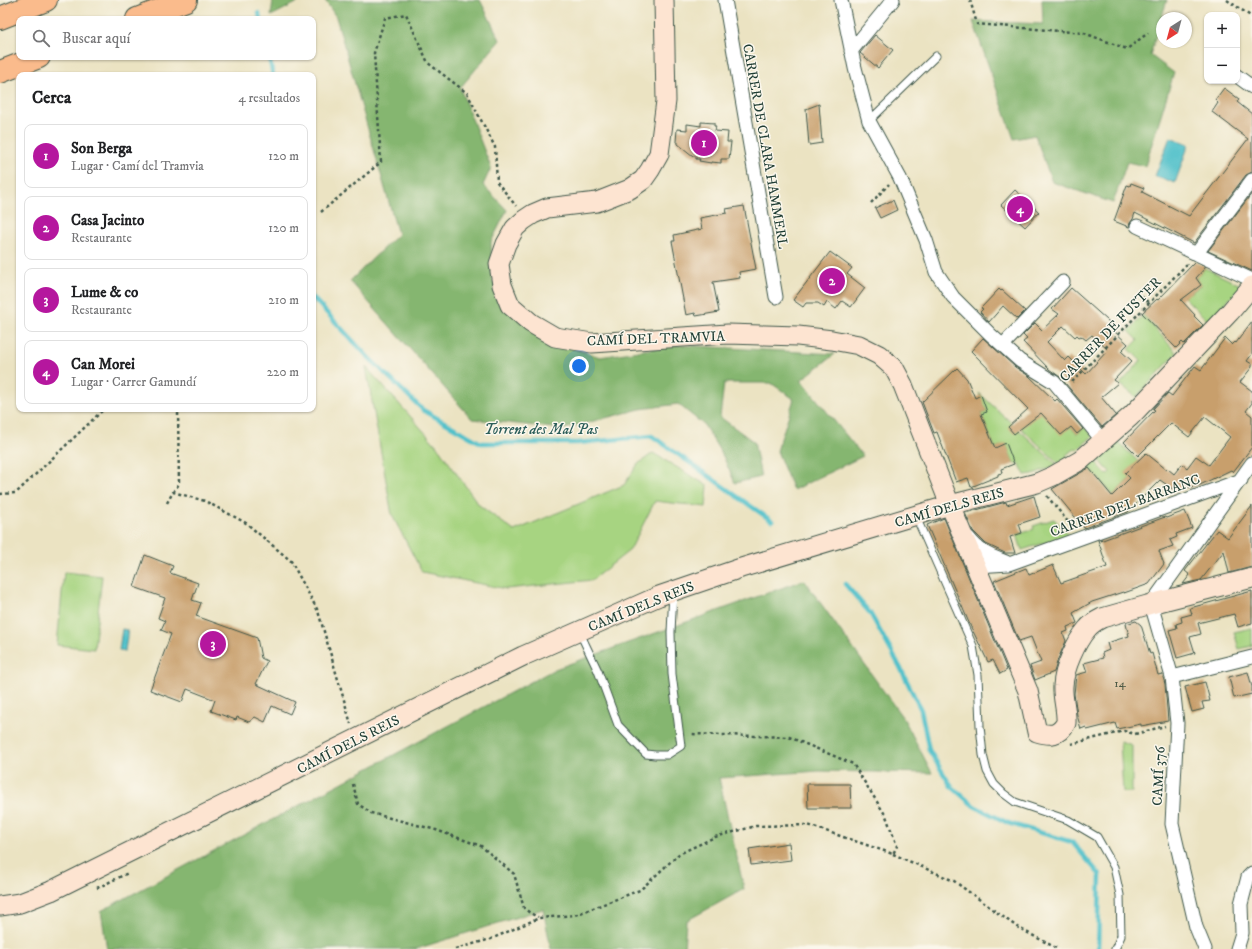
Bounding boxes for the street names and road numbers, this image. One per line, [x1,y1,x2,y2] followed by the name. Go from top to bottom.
[738,42,792,250] street label: CARRER DE CLARA HAMMERL
[1056,273,1166,386] street label: CARRER DE FUSTER
[587,328,727,350] street label: CAMÍ DEL TRAMVIA
[1048,470,1203,541] street label: CARRER DEL BARRANC
[893,484,1006,532] street label: CAMÍ DELS REIS
[586,577,697,636] street label: CAMÍ DELS REIS
[294,711,403,779] street label: CAMÍ DELS REIS
[1148,745,1170,806] street label: CAMÍ 376

